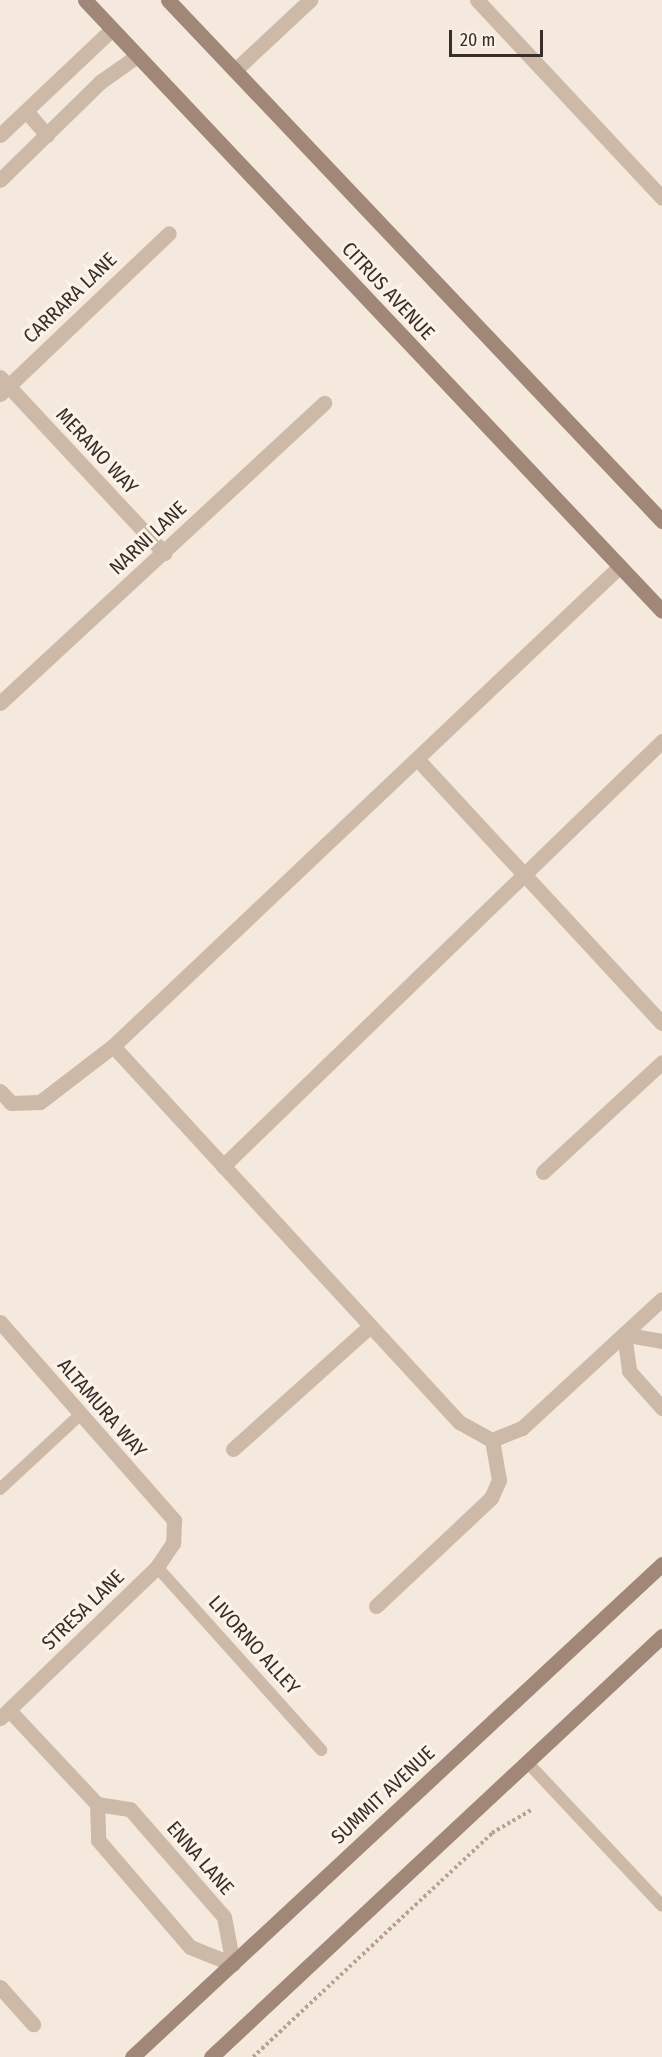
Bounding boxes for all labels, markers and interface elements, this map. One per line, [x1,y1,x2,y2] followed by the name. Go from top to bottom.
[452,18,546,56] scale bar
[460,29,495,51] text: 20 m
[337,237,439,345] street label: CITRUS AVENUE
[18,248,122,348] street label: CARRARA LANE
[51,403,143,499] street label: MERANO WAY
[105,496,191,580] street label: NARNI LANE
[53,1354,151,1462] street label: ALTAMURA WAY
[37,1565,129,1655] street label: STRESA LANE
[203,1591,305,1699] street label: LIVORNO ALLEY
[326,1741,440,1849] street label: SUMMIT AVENUE
[161,1816,239,1900] street label: ENNA LANE

